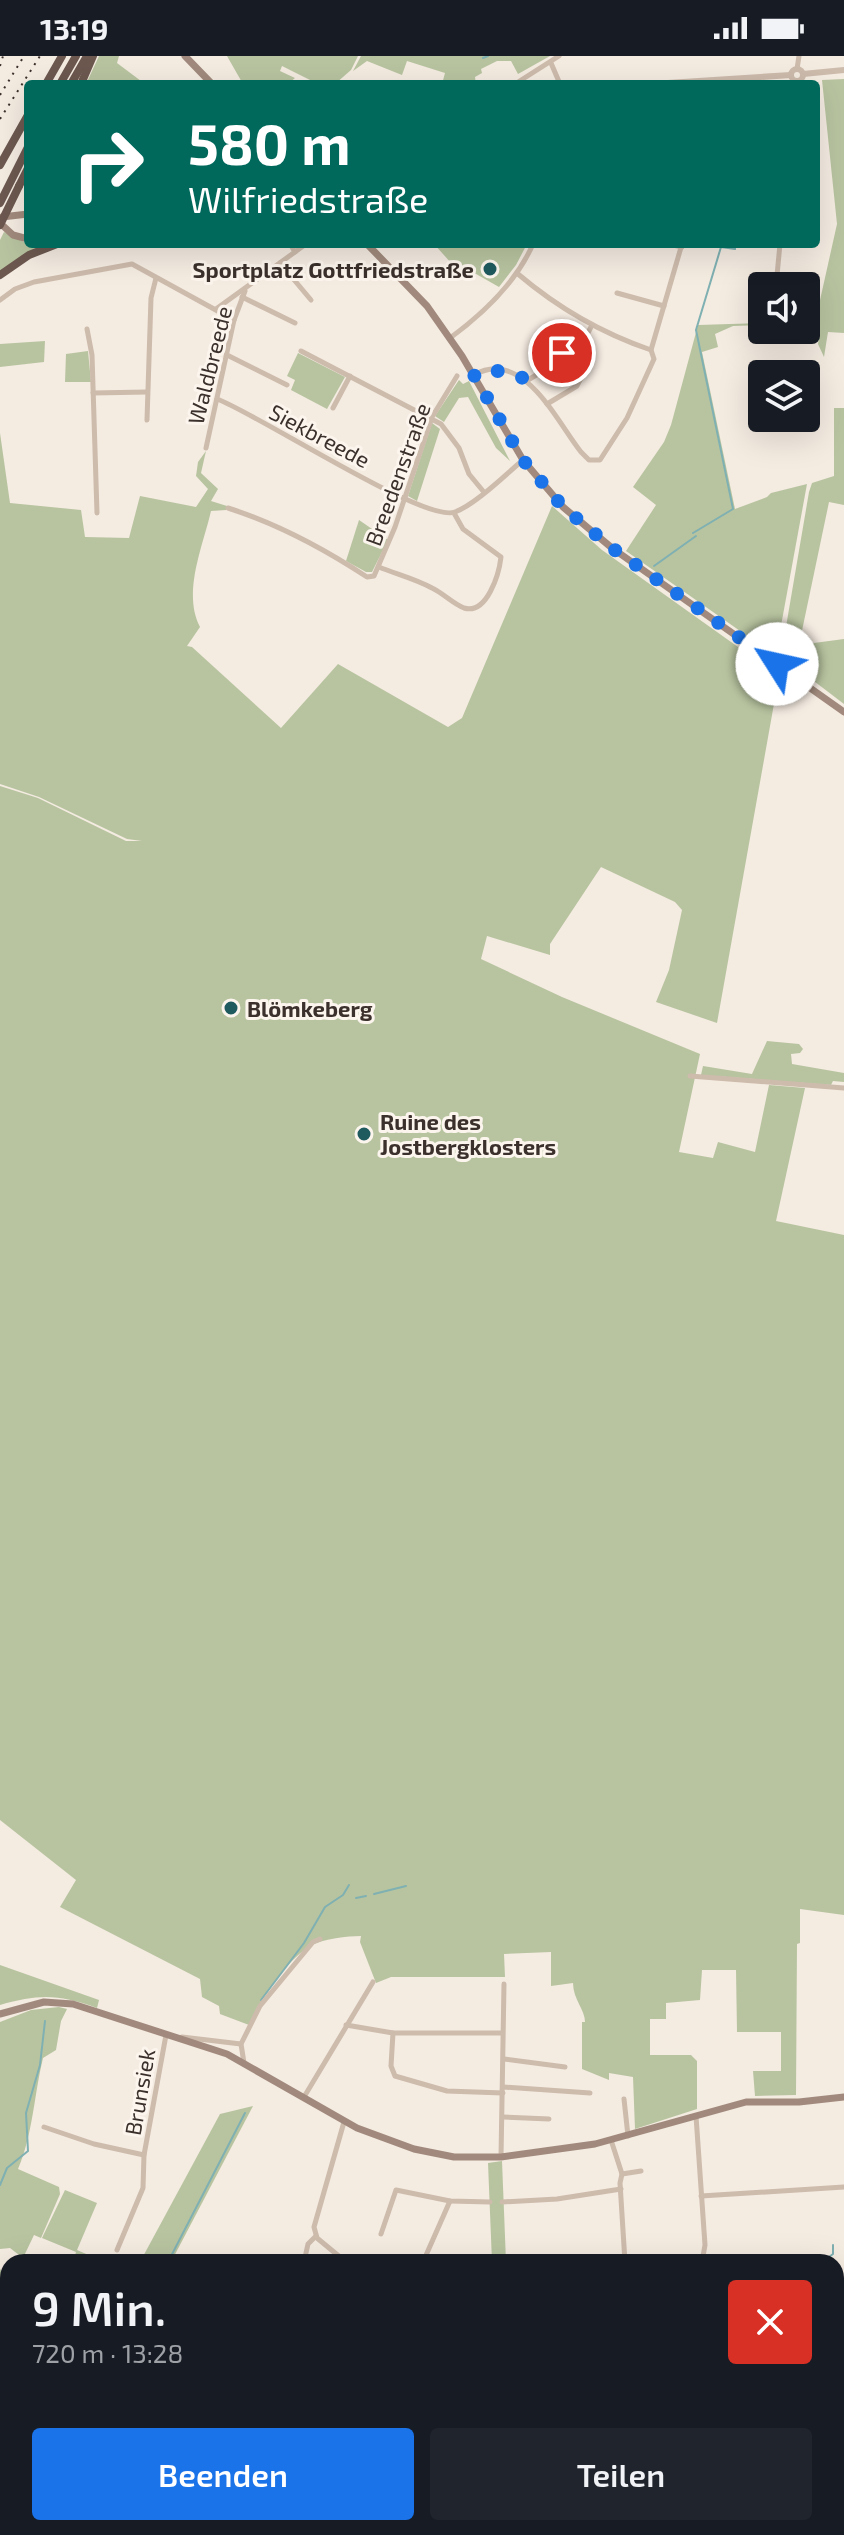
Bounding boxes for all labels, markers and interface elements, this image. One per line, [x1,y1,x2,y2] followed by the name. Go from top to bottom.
[40,10,108,46] text: 13:19
[188,109,351,176] text: 580 m
[56,112,160,216] icon: right
[188,177,428,220] text: Wilfriedstraße
[193,256,474,282] place label: Sportplatz Gottfriedstraße
[481,260,499,278] marker: Sportplatz Gottfriedstraße
[748,272,820,432] map controls
[748,272,820,344] button: sound
[182,303,236,427] street label: Waldbreede
[528,319,596,387] pin
[540,331,584,375] icon: arrive
[748,360,820,432] button: layers
[265,398,375,472] street label: Siekbreede
[359,399,435,549] street label: Breedenstraße
[735,622,819,706] position arrow
[247,995,373,1021] place label: Blömkeberg
[222,999,240,1017] marker: Blömkeberg
[380,1108,556,1159] place label: Ruine des Jostbergklosters
[355,1125,373,1143] marker: Ruine des Jostbergklosters
[119,2047,159,2137] street label: Brunsiek
[32,2278,166,2336] text: 9 Min.
[728,2280,812,2364] button: close
[32,2337,183,2368] text: 720 m · 13:28
[32,2428,414,2520] button: Beenden
[430,2428,812,2520] button: Teilen

